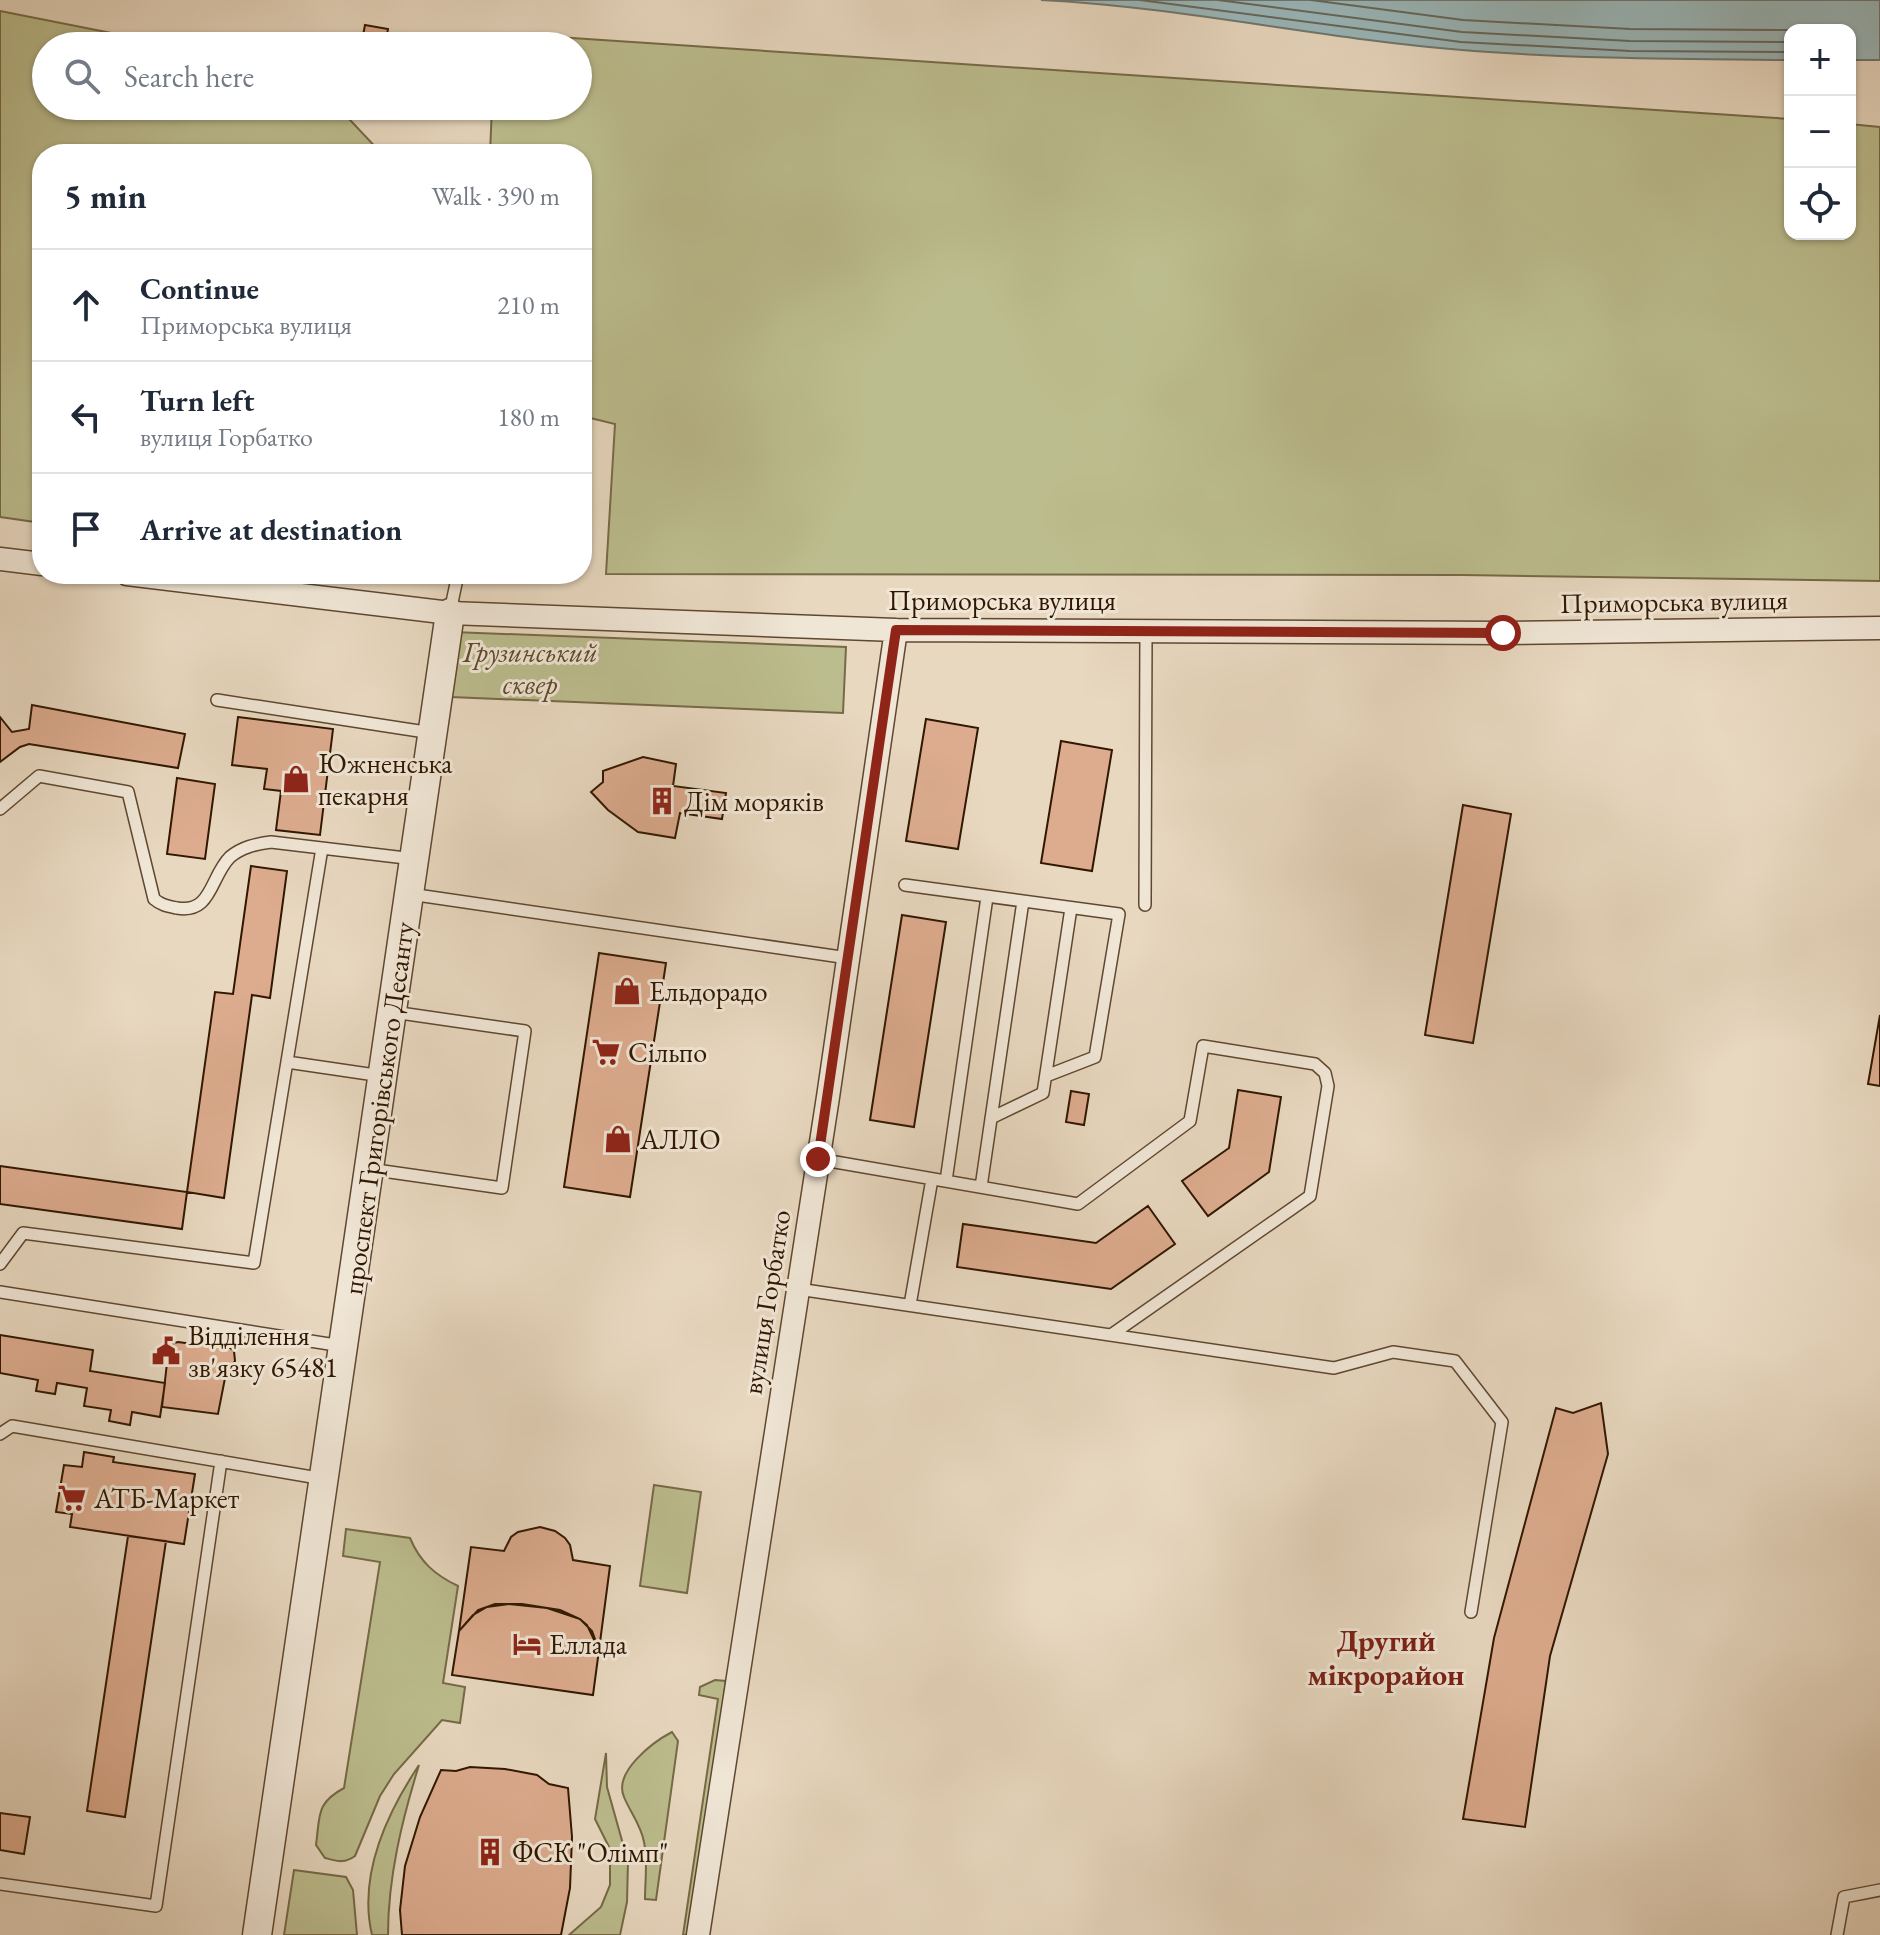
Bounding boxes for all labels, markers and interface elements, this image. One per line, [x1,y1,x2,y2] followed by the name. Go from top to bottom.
[1784,24,1856,240] map controls
[1784,24,1856,96] button: +
[32,32,592,120] search box
[60,54,104,98] icon: search
[124,57,254,96] text: Search here
[1784,96,1856,168] button: −
[1784,168,1856,240] button: locate
[64,174,147,218] text: 5 min
[432,179,560,213] text: Walk · 390 m
[140,269,259,308] text: Continue
[64,283,108,327] icon: ahead
[497,288,560,322] text: 210 m
[140,308,352,342] text: Приморська вулиця
[140,381,254,420] text: Turn left
[64,395,108,439] icon: left
[497,400,560,434] text: 180 m
[140,420,313,454] text: вулиця Горбатко
[64,507,108,551] icon: arrive
[140,510,402,549] text: Arrive at destination
[1560,581,1788,621] street label: Приморська вулиця
[888,582,1116,618] street label: Приморська вулиця
[1485,615,1521,651] route start
[461,634,598,702] park label: Грузинський сквер
[318,745,453,813] place label: Южненська пекарня
[281,764,311,794] shop icon: Южненська пекарня
[684,783,824,819] place label: Дім моряків
[647,786,677,816] building icon: Дім моряків
[334,919,422,1297] street label: проспект Григорівського Десанту
[649,973,768,1009] place label: Ельдорадо
[612,976,642,1006] shop icon: Ельдорадо
[628,1034,707,1070] place label: Сільпо
[591,1037,621,1067] supermarket icon: Сільпо
[639,1121,721,1157] place label: АЛЛО
[603,1124,633,1154] shop icon: АЛЛО
[800,1141,836,1177] route end
[734,1207,798,1397] street label: вулиця Горбатко
[188,1317,338,1385] place label: Відділення зв'язку 65481
[151,1336,181,1366] public building icon: Відділення зв'язку 65481
[93,1480,240,1516] place label: АТБ-Маркет
[57,1483,87,1513] supermarket icon: АТБ-Маркет
[1308,1621,1464,1694] district label: Другий мікрорайон
[549,1626,628,1662] place label: Еллада
[512,1629,542,1659] hotel icon: Еллада
[512,1834,668,1870] place label: ФСК "Олімп"
[475,1837,505,1867] building icon: ФСК "Олімп"

